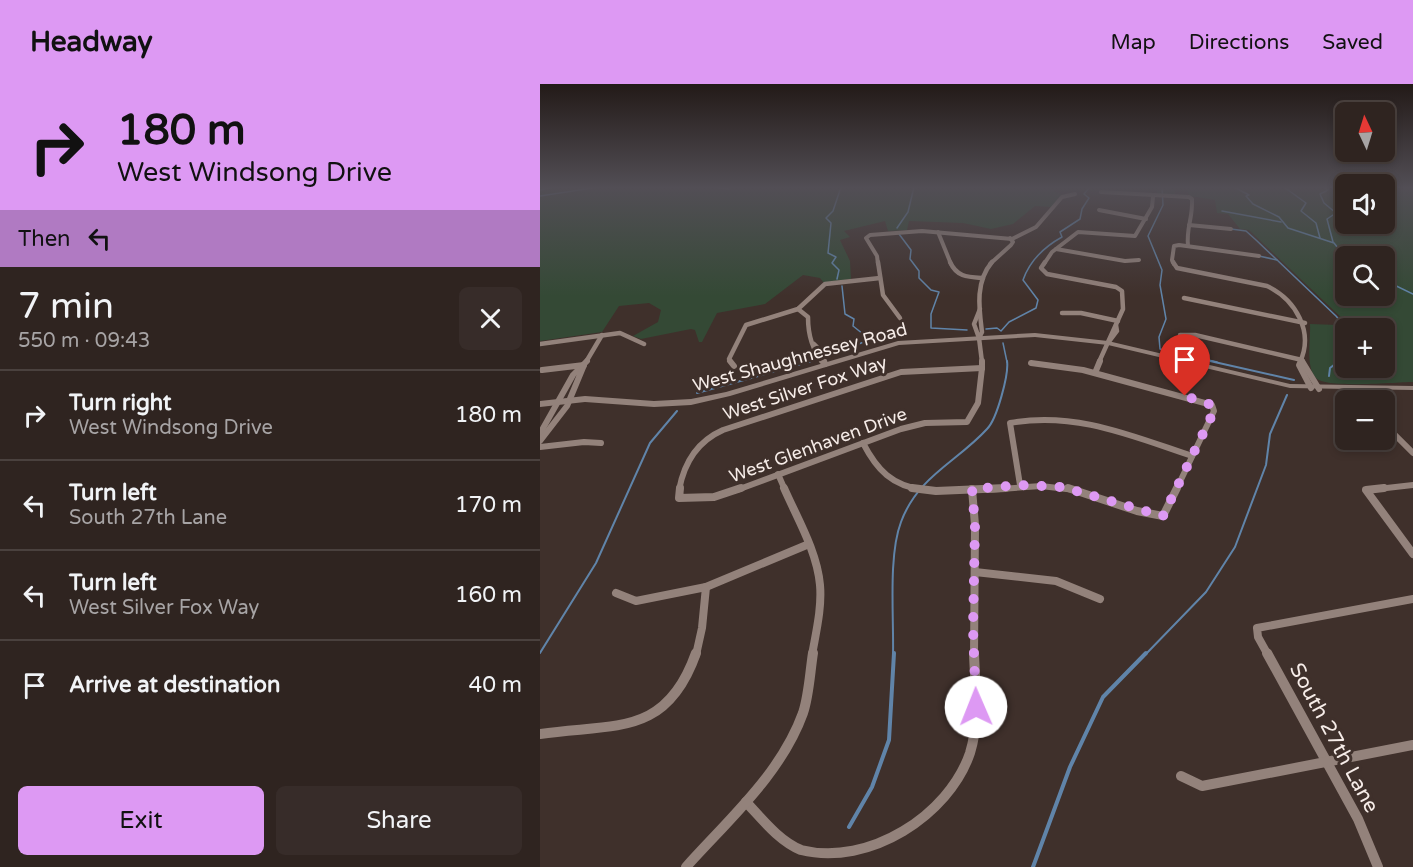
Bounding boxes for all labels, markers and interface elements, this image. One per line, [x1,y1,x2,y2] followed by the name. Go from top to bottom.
[30,25,153,59] text: Headway
[1110,30,1156,55] text: Map
[1189,30,1289,55] text: Directions
[1322,30,1383,55] text: Saved
[1335,102,1395,162] north arrow
[1335,102,1395,450] map controls
[117,105,246,156] text: 180 m
[18,108,96,186] icon: right
[117,156,392,189] text: West Windsong Drive
[1335,174,1395,234] button: sound
[83,222,116,255] icon: left
[18,226,71,252] text: Then
[1335,246,1395,306] button: search
[18,285,114,328] text: 7 min
[459,287,522,350] button: close
[690,318,910,396] street label: West Shaughnessey Road
[1335,318,1395,378] button: +
[18,329,150,353] text: 550 m · 09:43
[1159,334,1210,396] pin
[1168,343,1201,376] icon: arrive
[720,351,890,425] street label: West Silver Fox Way
[69,390,171,416] text: Turn right
[1335,390,1395,450] button: −
[18,399,51,432] icon: right
[455,402,522,428] text: 180 m
[726,403,910,487] street label: West Glenhaven Drive
[69,416,273,440] text: West Windsong Drive
[69,480,157,506] text: Turn left
[18,489,51,522] icon: left
[455,492,522,518] text: 170 m
[69,506,227,530] text: South 27th Lane
[69,570,157,596] text: Turn left
[18,579,51,612] icon: left
[455,582,522,608] text: 160 m
[69,596,259,620] text: West Silver Fox Way
[1284,659,1384,817] street label: South 27th Lane
[18,669,51,702] icon: arrive
[69,672,280,698] text: Arrive at destination
[468,672,522,698] text: 40 m
[944,675,1008,739] position arrow
[18,786,264,855] button: Exit
[276,786,522,855] button: Share

